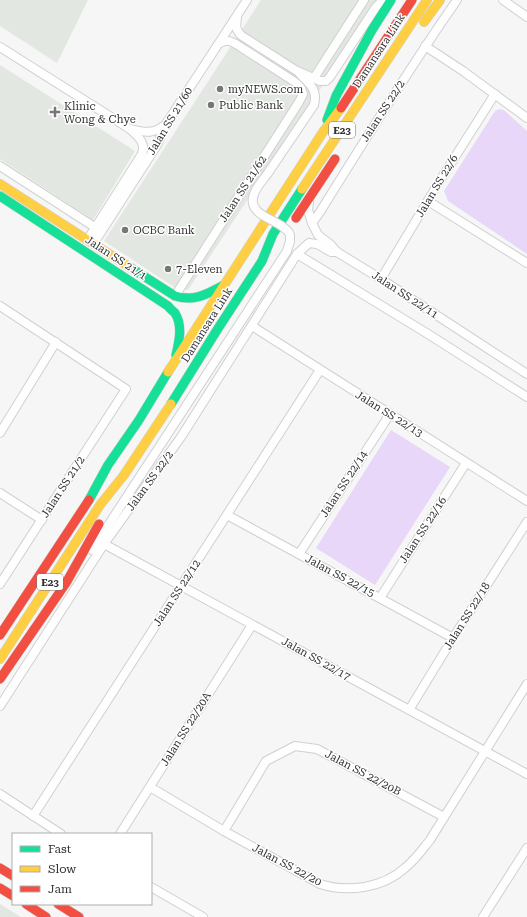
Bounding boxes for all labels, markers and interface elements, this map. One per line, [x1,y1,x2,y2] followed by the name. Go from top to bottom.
[350,11,408,91] street label: Damansara Link
[358,78,408,144] street label: Jalan SS 22/2
[228,83,303,96] place label: myNEWS.com
[215,84,225,94] marker: myNEWS.com
[145,85,195,157] street label: Jalan SS 21/60
[219,99,283,112] place label: Public Bank
[64,100,136,126] place label: Klinic Wong & Chye
[206,100,216,110] marker: Public Bank
[49,106,61,118] marker: Klinic Wong & Chye
[329,122,355,138] road number: E23
[413,152,461,220] street label: Jalan SS 22/6
[217,153,269,225] street label: Jalan SS 21/62
[133,224,195,237] place label: OCBC Bank
[120,225,130,235] marker: OCBC Bank
[83,233,149,283] street label: Jalan SS 21/1
[176,263,223,276] place label: 7-Eleven
[163,264,173,274] marker: 7-Eleven
[369,269,441,321] street label: Jalan SS 22/11
[179,285,235,365] street label: Damansara Link
[353,388,425,440] street label: Jalan SS 22/13
[318,448,371,520] street label: Jalan SS 22/14
[124,449,176,513] street label: Jalan SS 22/2
[38,454,88,520] street label: Jalan SS 21/2
[397,494,449,566] street label: Jalan SS 22/16
[303,552,377,600] street label: Jalan SS 22/15
[151,557,203,629] street label: Jalan SS 22/12
[37,574,63,590] road number: E23
[441,580,493,652] street label: Jalan SS 22/18
[279,635,353,683] street label: Jalan SS 22/17
[158,690,214,768] street label: Jalan SS 22/20A
[323,748,403,798] street label: Jalan SS 22/20B
[12,833,152,905] legend
[250,841,324,889] street label: Jalan SS 22/20
[48,842,72,856] text: Fast
[48,862,76,876] text: Slow
[48,882,72,896] text: Jam

